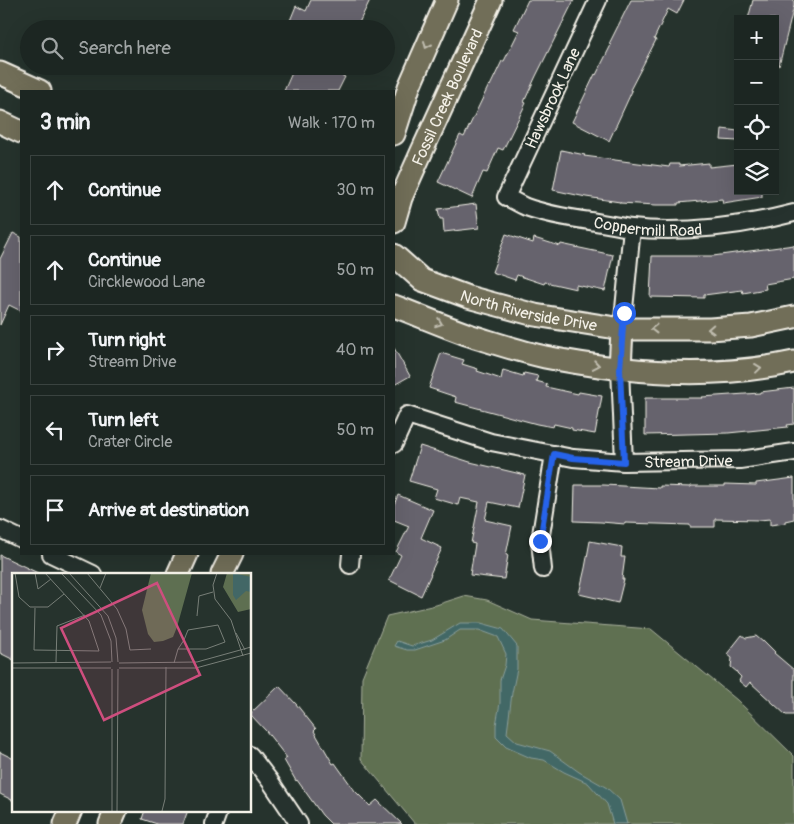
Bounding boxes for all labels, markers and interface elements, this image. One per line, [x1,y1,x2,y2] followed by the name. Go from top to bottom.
[734,15,779,195] map controls
[734,15,779,60] button: +
[20,20,395,75] search box
[408,26,488,169] street label: Fossil Creek Boulevard
[38,34,66,62] icon: search
[78,36,171,60] text: Search here
[423,40,434,49] one-way arrow
[521,45,585,152] street label: Hawsbrook Lane
[734,60,779,105] button: −
[734,105,779,150] button: locate
[40,109,90,136] text: 3 min
[288,113,375,133] text: Walk · 170 m
[734,150,779,195] button: layers
[41,176,69,204] icon: ahead
[88,178,161,202] text: Continue
[336,180,374,200] text: 30 m
[592,213,703,241] street label: Coppermill Road
[88,248,161,272] text: Continue
[41,256,69,284] icon: ahead
[337,260,374,280] text: 50 m
[88,272,205,292] text: Circklewood Lane
[457,286,599,336] street label: North Riverside Drive
[613,302,636,325] route start
[435,317,443,327] one-way arrow
[707,323,715,334] one-way arrow
[650,324,658,334] one-way arrow
[88,328,166,352] text: Turn right
[41,336,69,364] icon: right
[336,340,374,360] text: 40 m
[88,352,176,372] text: Stream Drive
[591,360,600,370] one-way arrow
[754,363,762,374] one-way arrow
[88,408,158,432] text: Turn left
[41,416,69,444] icon: left
[337,420,374,440] text: 50 m
[88,432,172,452] text: Crater Circle
[644,451,733,473] street label: Stream Drive
[41,496,69,524] icon: arrive
[88,498,249,522] text: Arrive at destination
[529,530,552,553] route end
[12,573,251,812] inset map

